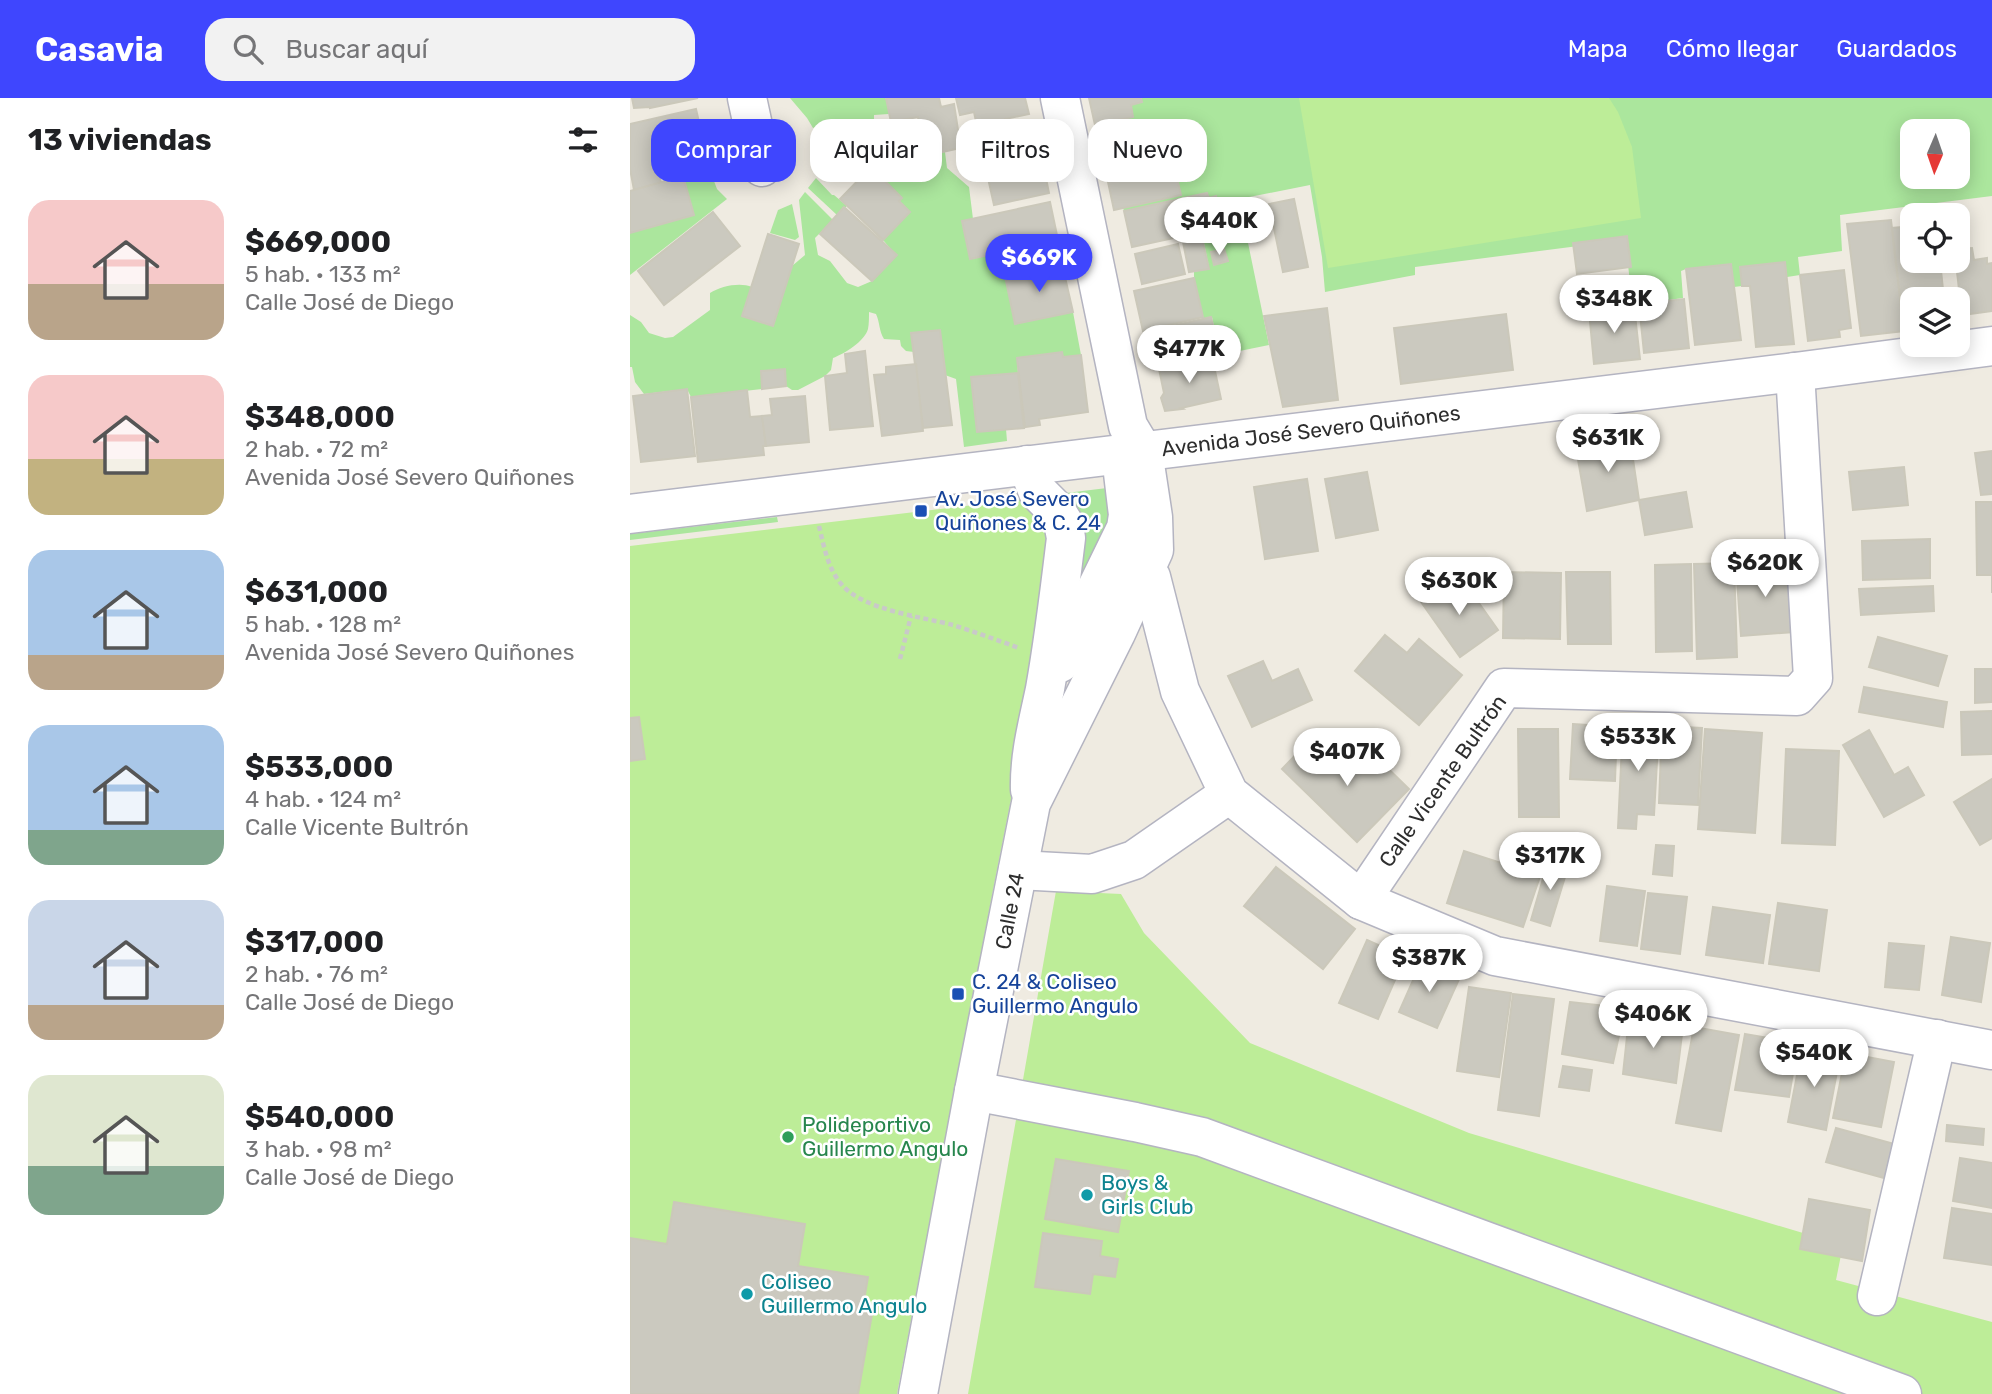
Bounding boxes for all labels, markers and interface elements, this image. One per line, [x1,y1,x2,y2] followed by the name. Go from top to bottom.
[205,18,695,81] search box
[35,30,163,69] text: Casavia
[229,30,267,68] icon: search
[285,34,428,65] text: Buscar aquí
[1568,35,1628,63] text: Mapa
[1666,35,1798,63] text: Cómo llegar
[1836,35,1957,63] text: Guardados
[651,119,796,182] chip: Comprar
[810,119,942,182] chip: Alquilar
[956,119,1074,182] chip: Filtros
[1088,119,1207,182] chip: Nuevo
[1900,119,1970,189] north arrow
[1900,119,1970,357] map controls
[564,121,602,159] icon: filters
[28,122,212,158] text: 13 viviendas
[1170,198,1268,257] pin: $440K
[1900,203,1970,273] button: locate
[1180,206,1258,234] text: $440K
[245,224,391,260] text: $669,000
[84,228,168,312] icon: home
[990,234,1088,294] pin: $669K
[1001,243,1077,271] text: $669K
[245,260,401,288] text: 5 hab. · 133 m²
[1565,275,1663,335] pin: $348K
[1575,284,1653,312] text: $348K
[1900,287,1970,357] button: layers
[245,288,454,316] text: Calle José de Diego
[1140,326,1238,385] pin: $477K
[1153,334,1225,362] text: $477K
[245,399,395,435] text: $348,000
[1160,400,1462,461] street label: Avenida José Severo Quiñones
[84,403,168,487] icon: home
[1559,414,1657,474] pin: $631K
[1572,423,1644,451] text: $631K
[245,435,388,463] text: 2 hab. · 72 m²
[245,463,574,491] text: Avenida José Severo Quiñones
[935,486,1101,535] place label: Av. José Severo Quiñones & C. 24
[913,503,929,519] marker: Av. José Severo Quiñones & C. 24
[1716,540,1814,599] pin: $620K
[1727,548,1803,576] text: $620K
[1410,558,1508,617] pin: $630K
[1421,566,1497,594] text: $630K
[245,574,388,610] text: $631,000
[84,578,168,662] icon: home
[245,610,401,638] text: 5 hab. · 128 m²
[245,638,574,666] text: Avenida José Severo Quiñones
[1374,690,1511,872] street label: Calle Vicente Bultrón
[1589,714,1687,773] pin: $533K
[1600,722,1676,750] text: $533K
[1298,728,1396,788] pin: $407K
[1309,737,1385,765] text: $407K
[245,749,393,785] text: $533,000
[84,753,168,837] icon: home
[245,785,401,813] text: 4 hab. · 124 m²
[245,813,469,841] text: Calle Vicente Bultrón
[1501,832,1599,892] pin: $317K
[1515,841,1585,869] text: $317K
[990,870,1029,952] street label: Calle 24
[245,924,384,960] text: $317,000
[84,928,168,1012] icon: home
[1380,934,1478,994] pin: $387K
[1392,943,1466,971] text: $387K
[245,960,388,988] text: 2 hab. · 76 m²
[972,969,1138,1018] place label: C. 24 & Coliseo Guillermo Angulo
[950,986,966,1002] marker: C. 24 & Coliseo Guillermo Angulo
[245,988,454,1016] text: Calle José de Diego
[1604,990,1702,1050] pin: $406K
[1615,999,1691,1027] text: $406K
[1765,1030,1863,1089] pin: $540K
[1776,1038,1852,1066] text: $540K
[245,1099,394,1135] text: $540,000
[84,1103,168,1187] icon: home
[802,1112,968,1161] place label: Polideportivo Guillermo Angulo
[780,1129,796,1145] marker: Polideportivo Guillermo Angulo
[245,1135,391,1163] text: 3 hab. · 98 m²
[245,1163,454,1191] text: Calle José de Diego
[1101,1170,1194,1219] place label: Boys & Girls Club
[1079,1187,1095,1203] marker: Boys & Girls Club
[761,1269,927,1318] place label: Coliseo Guillermo Angulo
[739,1286,755,1302] marker: Coliseo Guillermo Angulo

